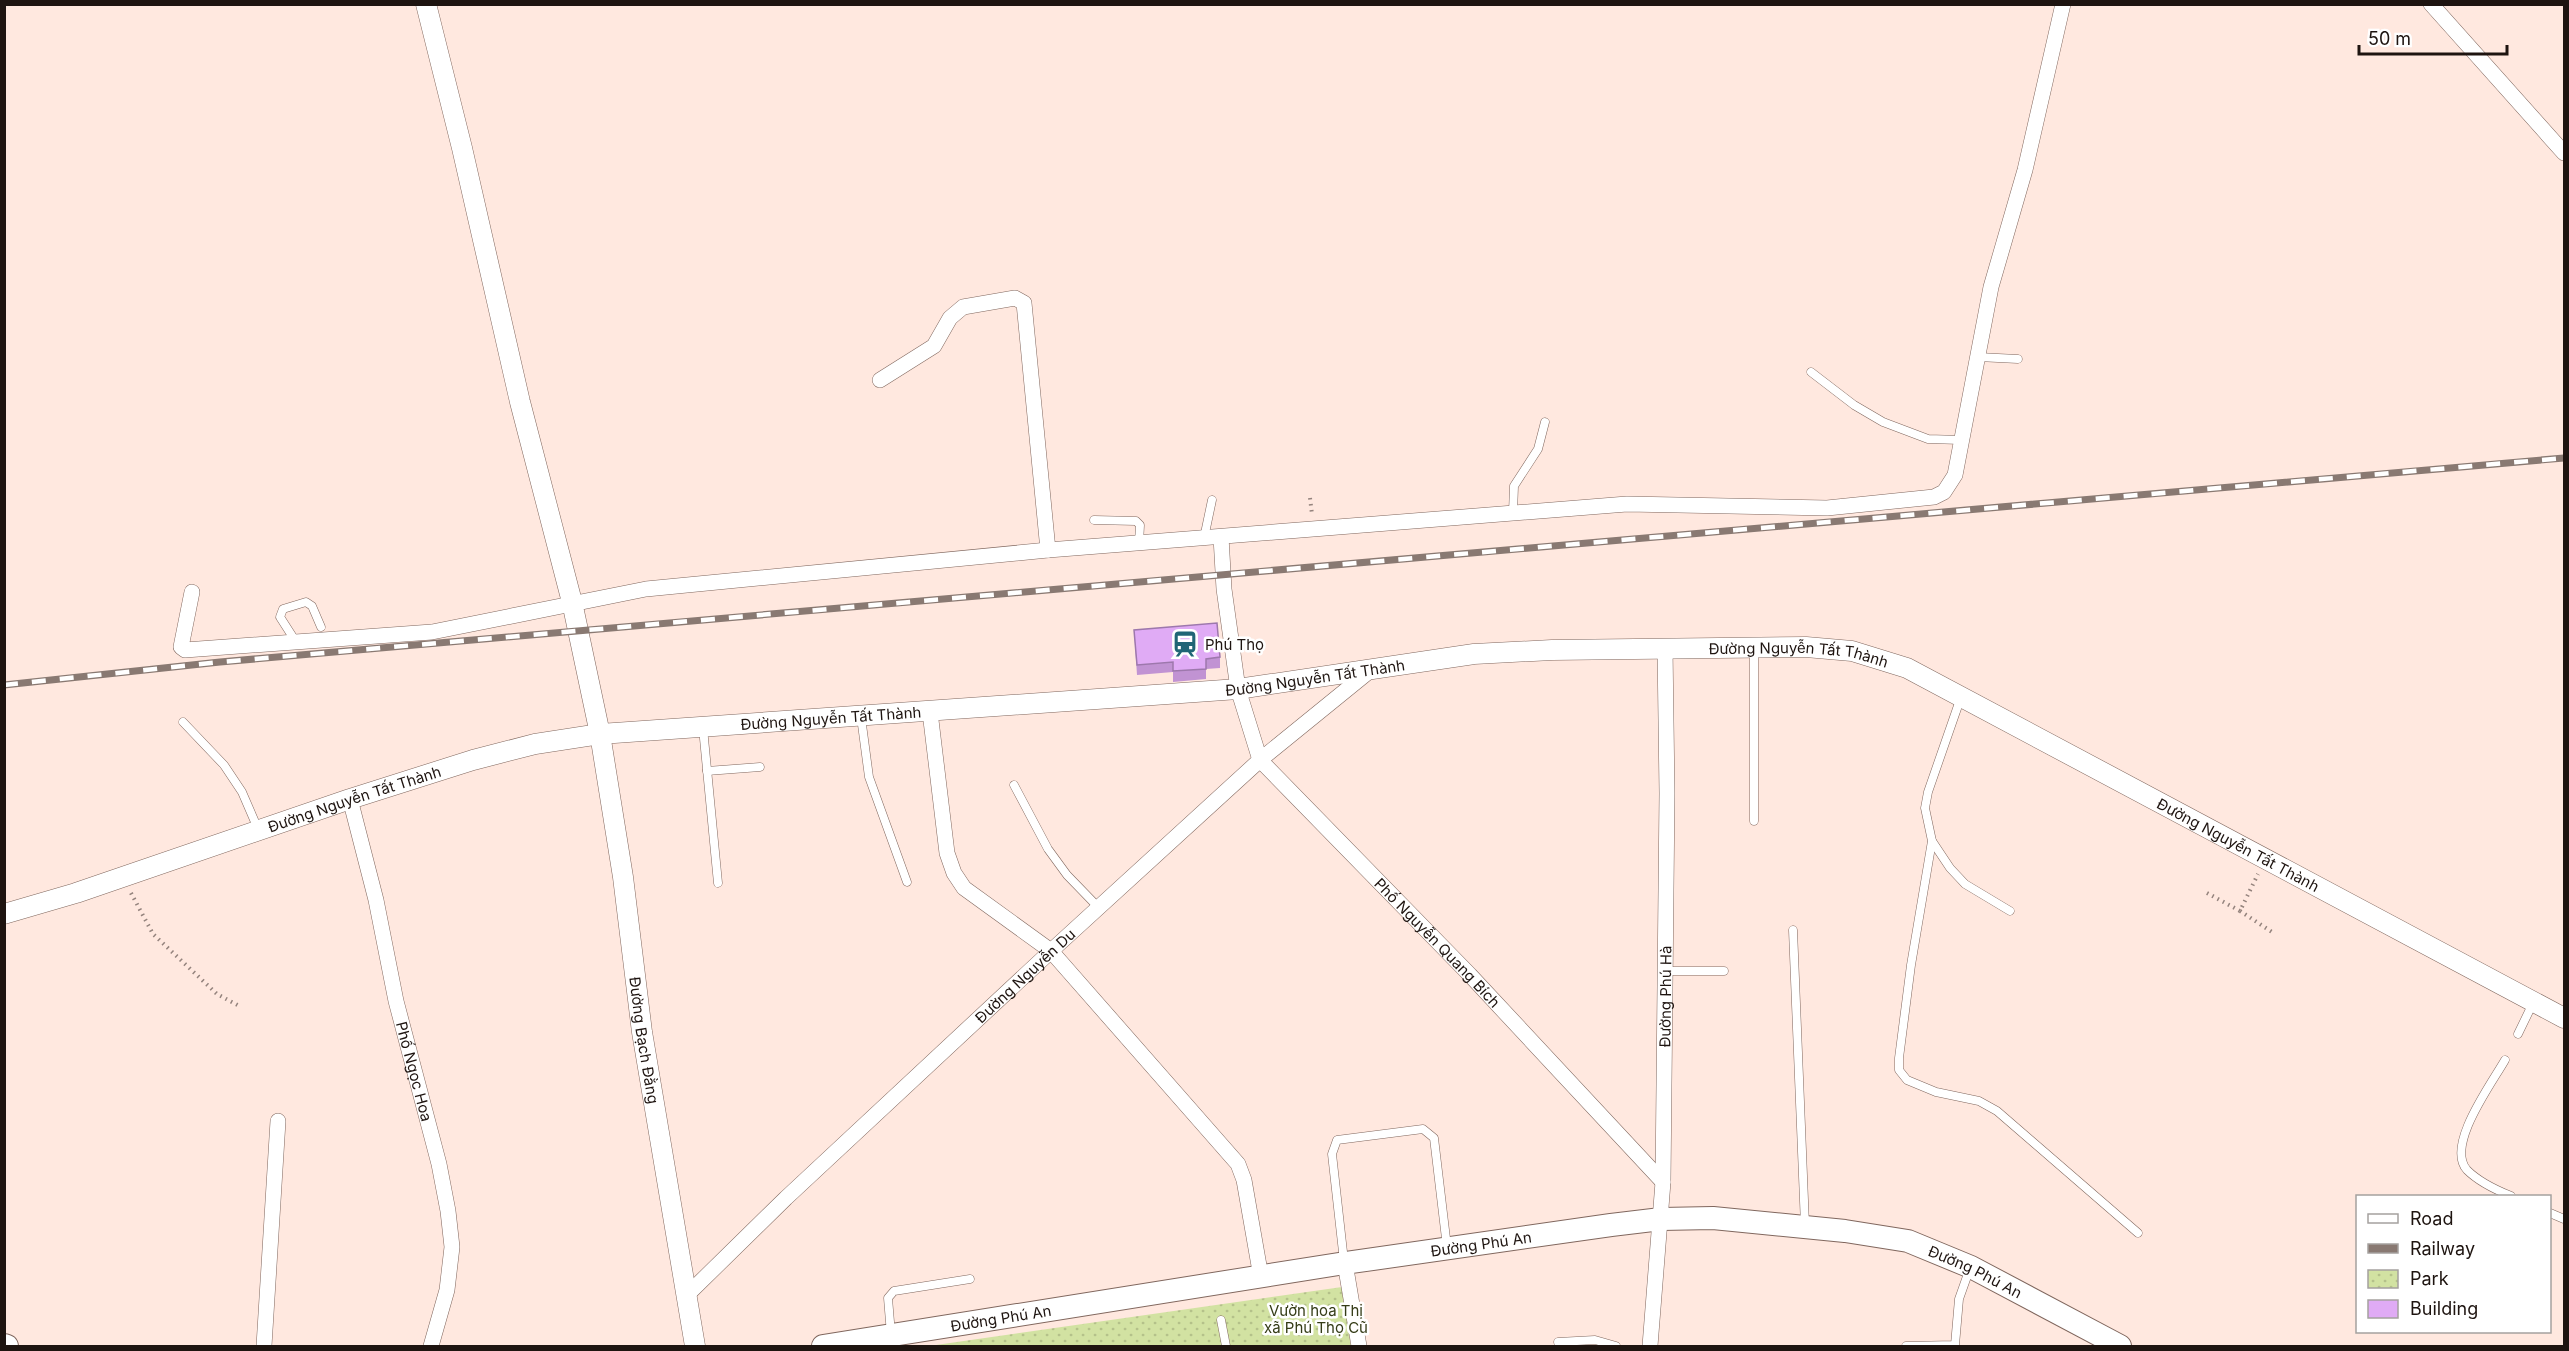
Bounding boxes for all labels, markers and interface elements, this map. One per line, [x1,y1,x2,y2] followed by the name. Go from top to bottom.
[2359,18,2508,56] scale bar
[2368,28,2411,49] text: 50 m
[1170,629,1200,659] station icon: Phú Thọ
[1205,635,1264,654] place label: Phú Thọ
[1709,638,1891,671] street label: Đường Nguyễn Tất Thành
[1225,655,1406,699] street label: Đường Nguyễn Tất Thành
[740,702,922,734] street label: Đường Nguyễn Tất Thành
[265,761,443,836] street label: Đường Nguyễn Tất Thành
[2154,794,2323,896] street label: Đường Nguyễn Tất Thành
[1371,874,1505,1011] street label: Phố Nguyễn Quang Bích
[971,924,1079,1027] street label: Đường Nguyễn Du
[1655,945,1675,1048] street label: Đường Phú Hà
[626,976,663,1105] street label: Đường Bạch Đằng
[392,1019,437,1123] street label: Phố Ngọc Hoa
[2356,1195,2551,1333] legend
[2410,1208,2453,1229] text: Road
[1429,1227,1533,1260] street label: Đường Phú An
[2410,1238,2475,1259] text: Railway
[1926,1241,2025,1302] street label: Đường Phú An
[2410,1268,2449,1289] text: Park
[2410,1298,2478,1319] text: Building
[949,1300,1052,1335] street label: Đường Phú An
[1264,1301,1368,1337] park label: Vườn hoa Thị xã Phú Thọ Cũ

